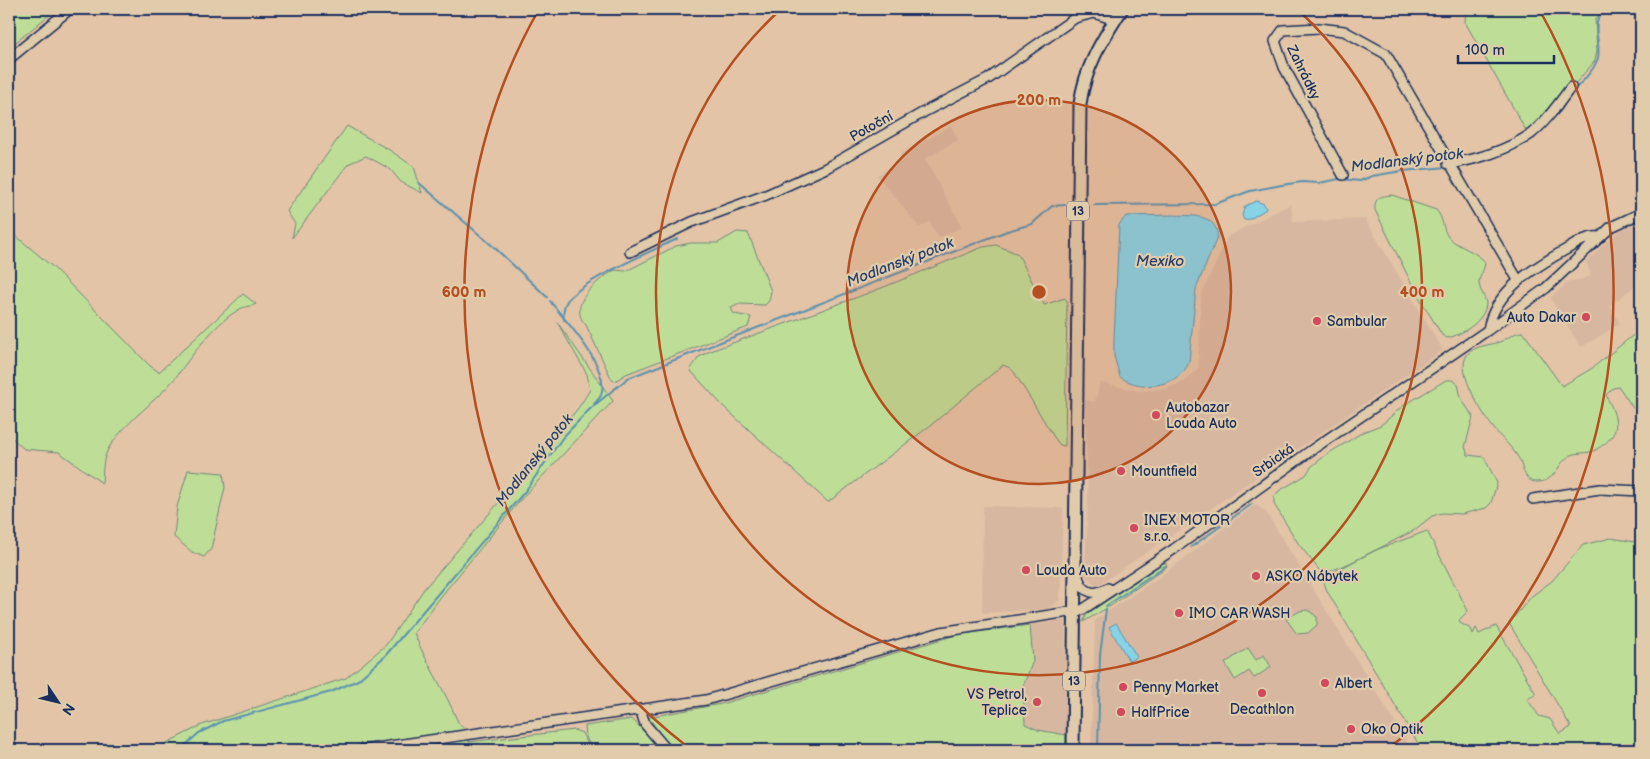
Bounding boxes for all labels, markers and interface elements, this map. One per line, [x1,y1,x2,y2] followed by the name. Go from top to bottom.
[1458,32,1554,64] scale bar
[1283,41,1324,103] street label: Zahrádky
[1465,41,1505,60] text: 100 m
[1017,91,1061,110] text: 200 m
[847,107,896,145] street label: Potoční
[1350,144,1465,177] water label: Modlanský potok
[1067,202,1089,220] road number: 13
[844,233,957,292] water label: Modlanský potok
[1136,252,1184,271] water label: Mexiko
[442,283,487,302] text: 600 m
[1030,283,1048,301] centre of rings
[1400,283,1444,302] text: 400 m
[1507,309,1577,326] place label: Auto Dakar
[1580,311,1592,323] marker: Auto Dakar
[1327,313,1388,330] place label: Sambular
[1311,315,1323,327] marker: Sambular
[1166,399,1237,432] place label: Autobazar Louda Auto
[1150,409,1162,421] marker: Autobazar Louda Auto
[491,410,578,510] water label: Modlanský potok
[1249,440,1297,481] street label: Srbická
[1131,463,1197,480] place label: Mountfield
[1115,465,1127,477] marker: Mountfield
[1144,512,1230,545] place label: INEX MOTOR s.r.o.
[1128,522,1140,534] marker: INEX MOTOR s.r.o.
[1036,562,1107,579] place label: Louda Auto
[1020,564,1032,576] marker: Louda Auto
[1266,568,1358,585] place label: ASKO Nábytek
[1250,570,1262,582] marker: ASKO Nábytek
[1189,605,1291,622] place label: IMO CAR WASH
[1173,607,1185,619] marker: IMO CAR WASH
[1063,671,1085,690] road number: 13
[1335,675,1373,692] place label: Albert
[32,676,82,726] north arrow
[1319,677,1331,689] marker: Albert
[1133,679,1220,696] place label: Penny Market
[1117,681,1129,693] marker: Penny Market
[967,686,1027,719] place label: VS Petrol, Teplice
[1256,687,1268,699] marker: Decathlon
[1031,696,1043,708] marker: VS Petrol, Teplice
[58,700,78,718] text: N
[1230,701,1294,718] place label: Decathlon
[1131,704,1190,721] place label: HalfPrice
[1115,706,1127,718] marker: HalfPrice
[1361,721,1423,738] place label: Oko Optik
[1345,723,1357,735] marker: Oko Optik

